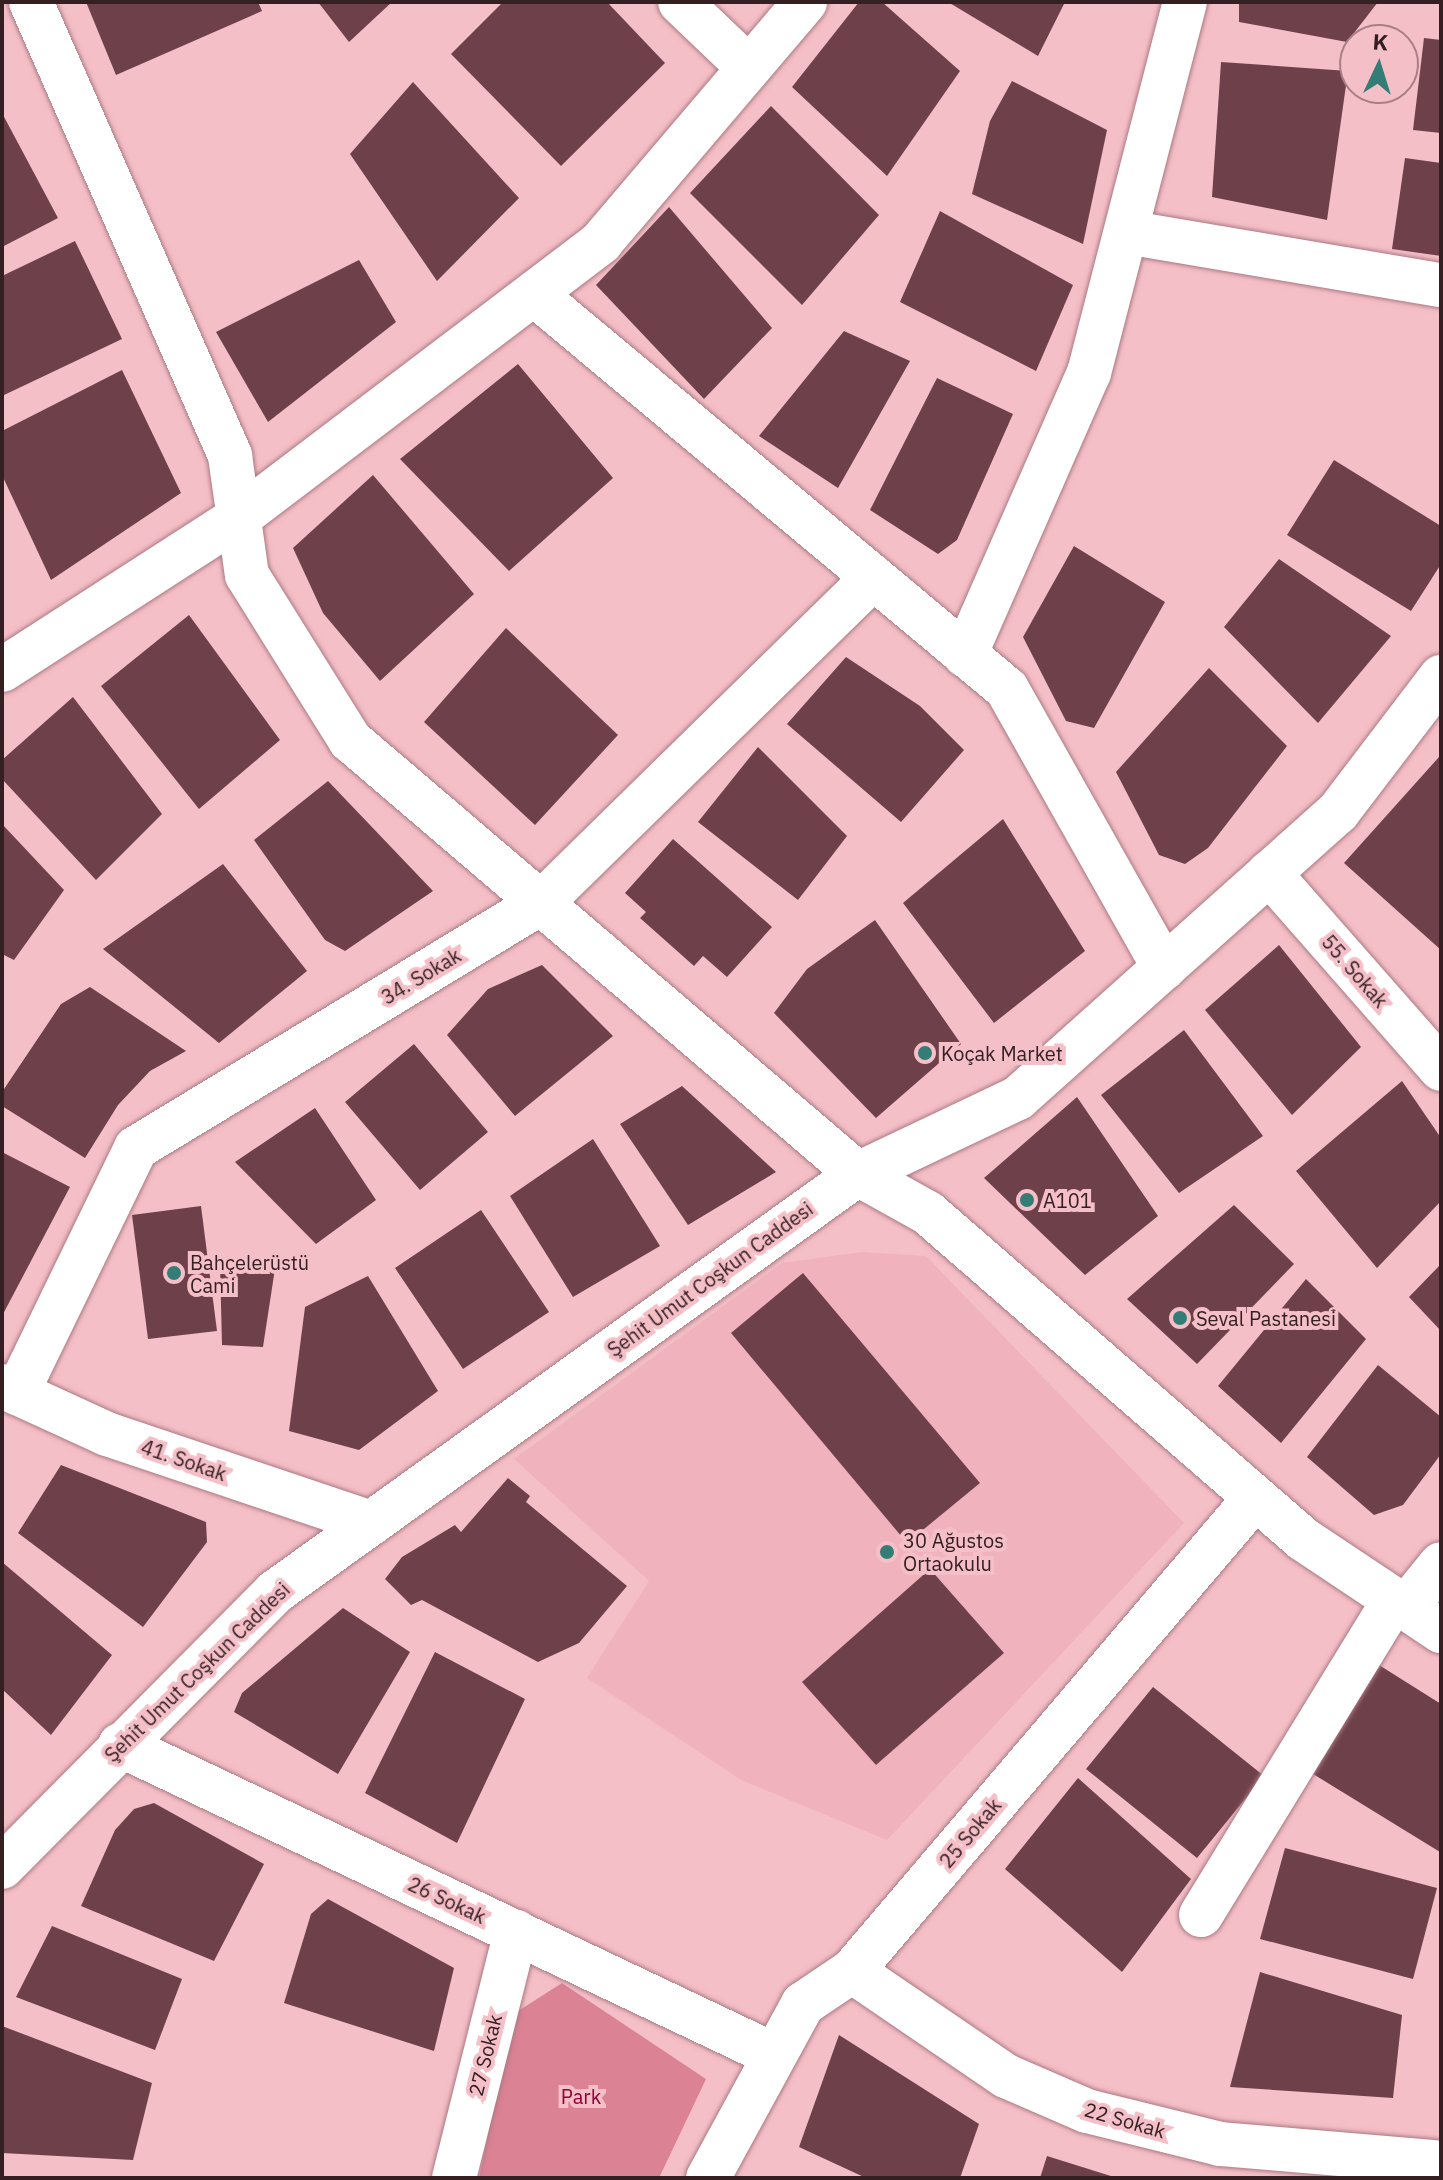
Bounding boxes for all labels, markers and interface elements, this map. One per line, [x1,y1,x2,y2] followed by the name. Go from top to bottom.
[1339,24,1419,104] north arrow
[1372,27,1389,57] text: K
[1317,930,1393,1012] street label: 55. Sokak
[377,943,465,1009] street label: 34. Sokak
[941,1041,1063,1065] place label: Koçak Market
[916,1044,934,1062] marker: Koçak Market
[1043,1188,1092,1212] place label: A101
[1018,1191,1036,1209] marker: A101
[603,1196,817,1362] street label: Şehit Umut Coşkun Caddesi
[190,1250,309,1297] place label: Bahçelerüstü Cami
[165,1264,183,1282] marker: Bahçelerüstü Cami
[1196,1306,1336,1330] place label: Seval Pastanesi
[1171,1309,1189,1327] marker: Seval Pastanesi
[138,1434,230,1486] street label: 41. Sokak
[903,1528,1004,1575] place label: 30 Ağustos Ortaokulu
[878,1543,896,1561] marker: 30 Ağustos Ortaokulu
[99,1577,295,1767] street label: Şehit Umut Coşkun Caddesi
[934,1793,1006,1873] street label: 25 Sokak
[404,1872,490,1928] street label: 26 Sokak
[463,2012,507,2098] street label: 27 Sokak
[561,2084,601,2108] park label: Park
[1082,2097,1168,2143] street label: 22 Sokak

